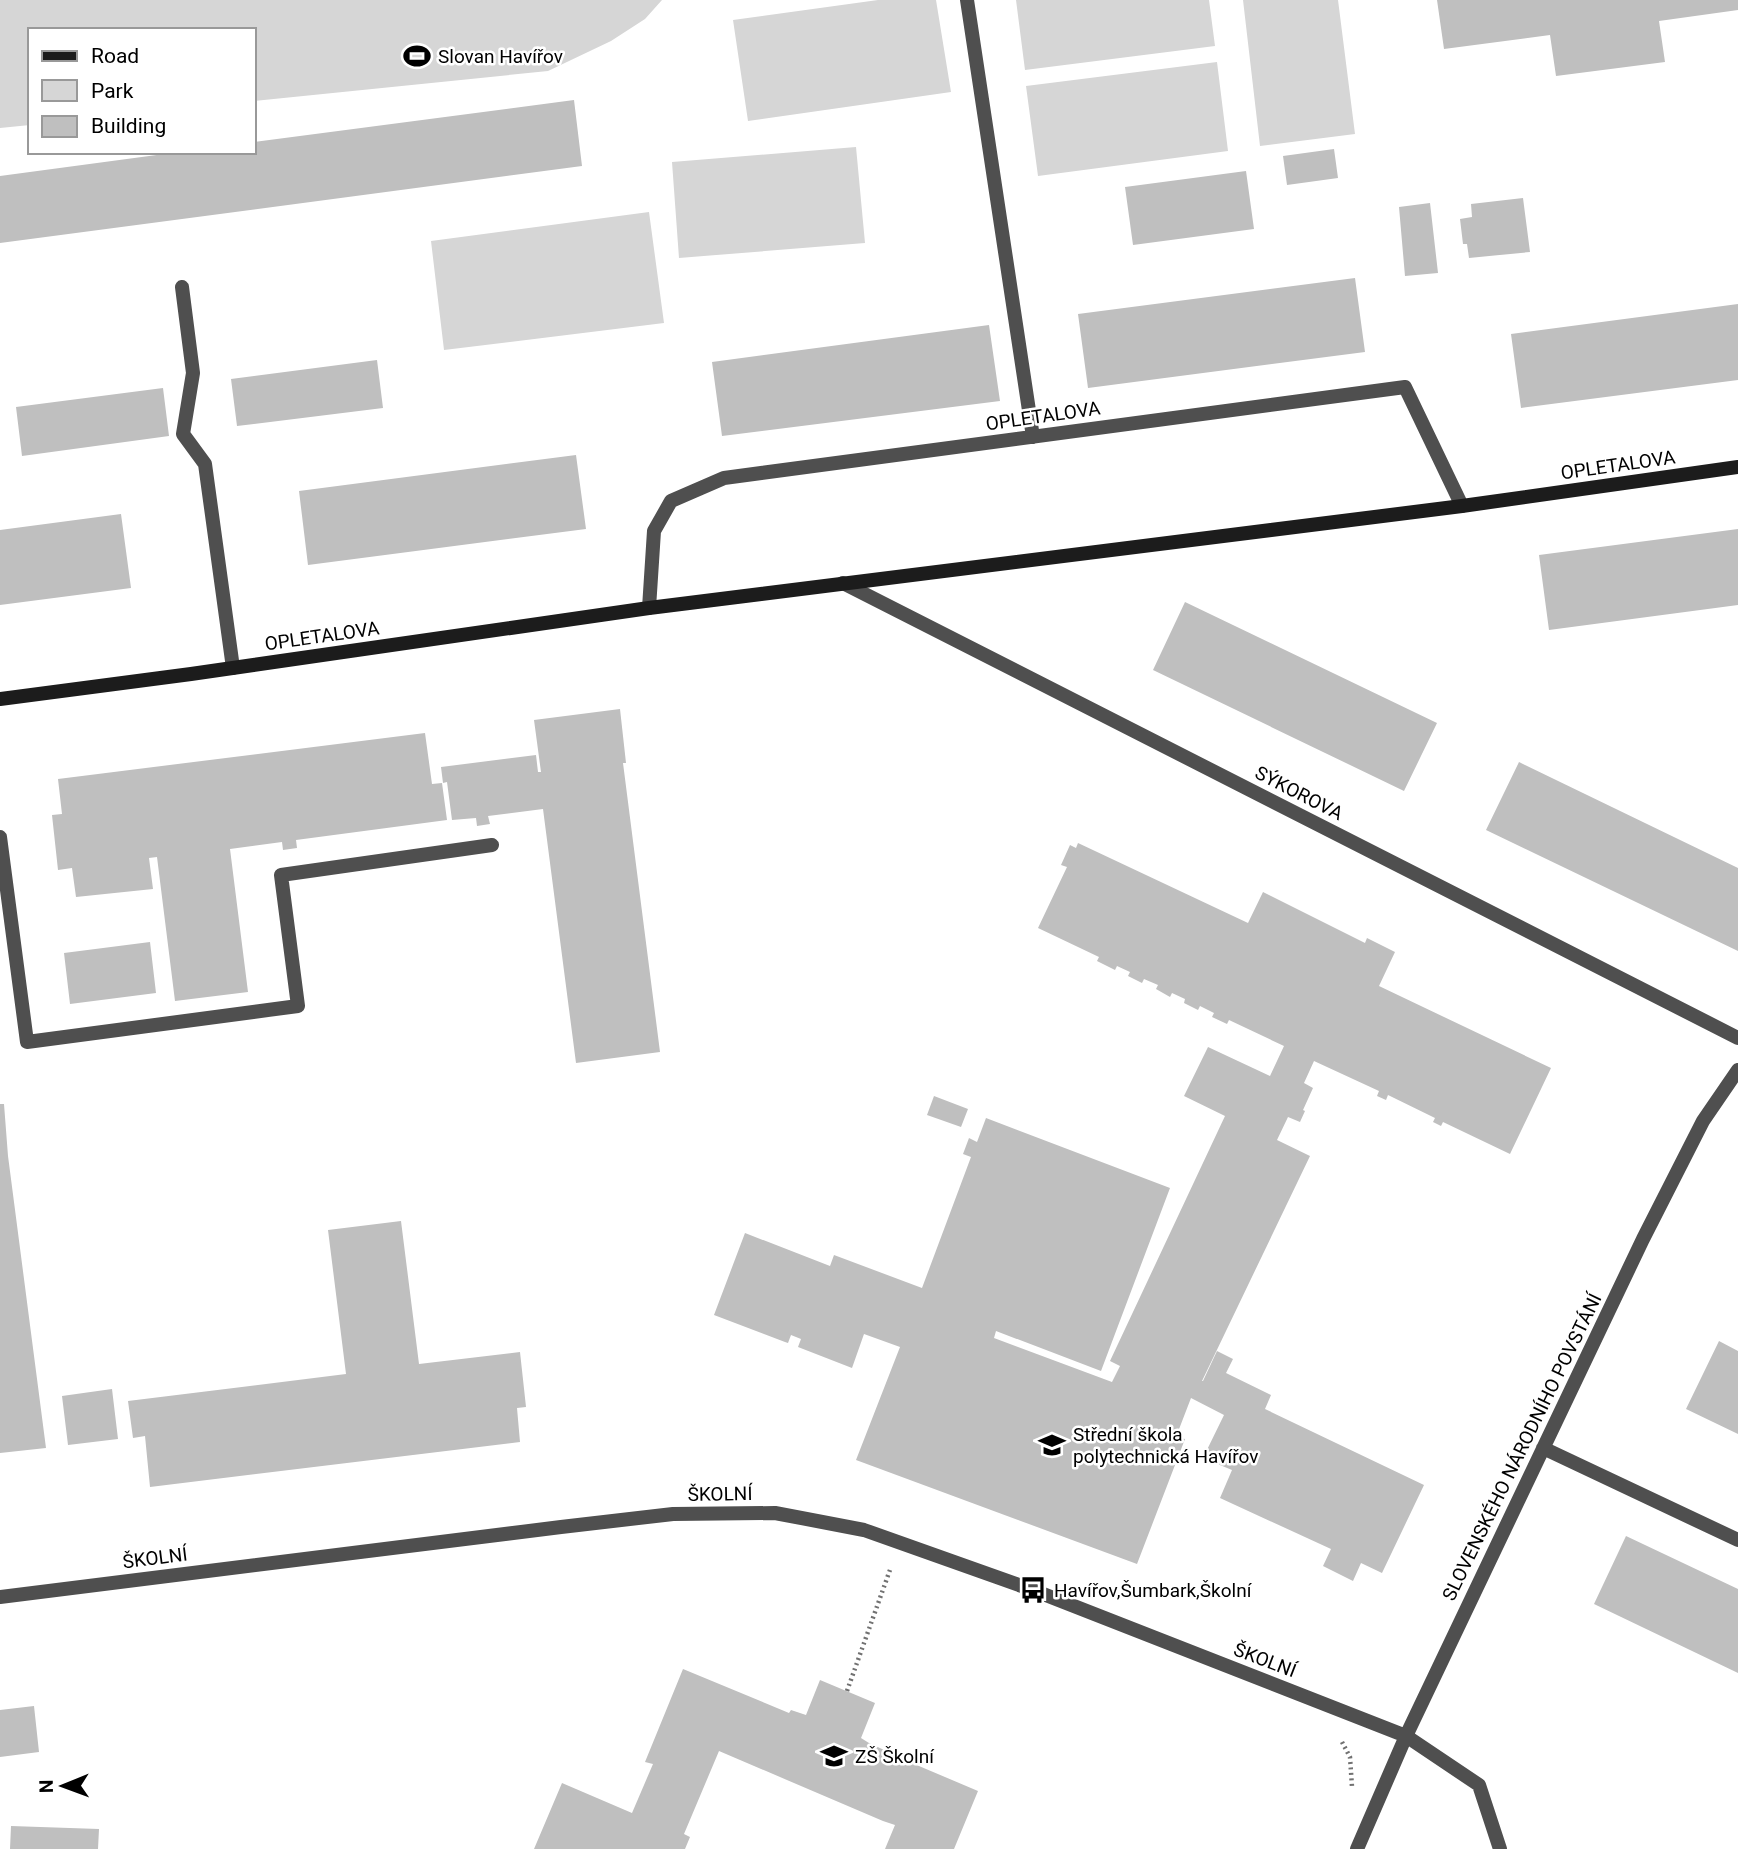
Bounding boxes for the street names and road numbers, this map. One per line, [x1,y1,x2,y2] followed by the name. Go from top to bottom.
[984,396,1102,435] street label: OPLETALOVA
[1559,445,1677,484] street label: OPLETALOVA
[263,616,381,655] street label: OPLETALOVA
[1251,761,1347,825] street label: SÝKOROVA
[1437,1289,1607,1604] street label: SLOVENSKÉHO NÁRODNÍHO POVSTÁNÍ
[687,1482,753,1506] street label: ŠKOLNÍ
[121,1543,189,1573] street label: ŠKOLNÍ
[1231,1638,1300,1683] street label: ŠKOLNÍ

